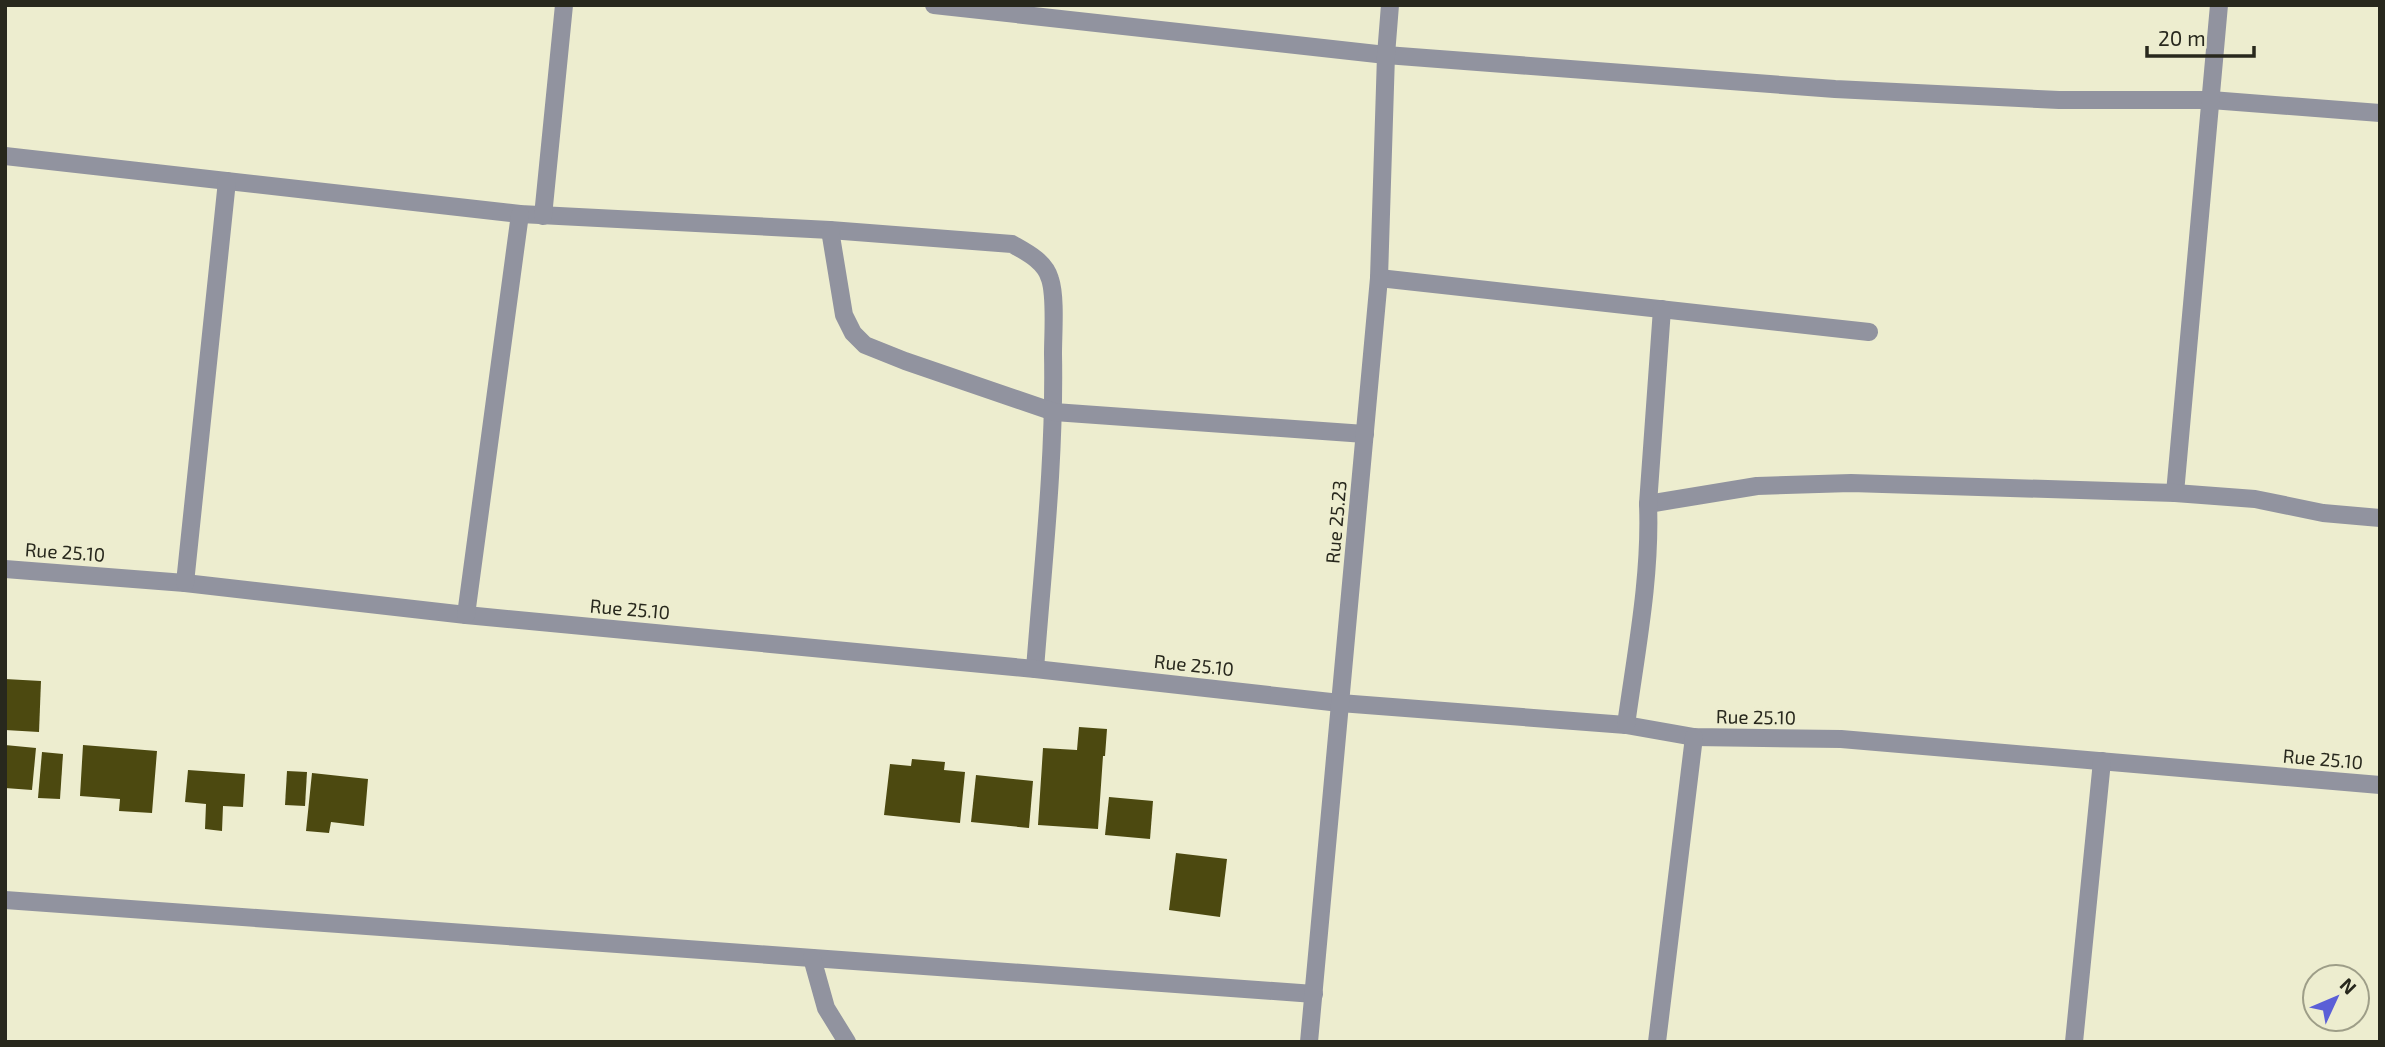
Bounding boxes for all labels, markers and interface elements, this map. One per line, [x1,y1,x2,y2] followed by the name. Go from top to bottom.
[2147,14,2254,58] scale bar
[2158,25,2206,50] text: 20 m
[1320,479,1351,565] street label: Rue 25.23
[24,537,106,566] street label: Rue 25.10
[589,594,671,623] street label: Rue 25.10
[1153,649,1235,680] street label: Rue 25.10
[1716,704,1796,729] street label: Rue 25.10
[2282,744,2364,773] street label: Rue 25.10
[2301,963,2371,1033] north arrow
[2336,973,2362,999] text: N

